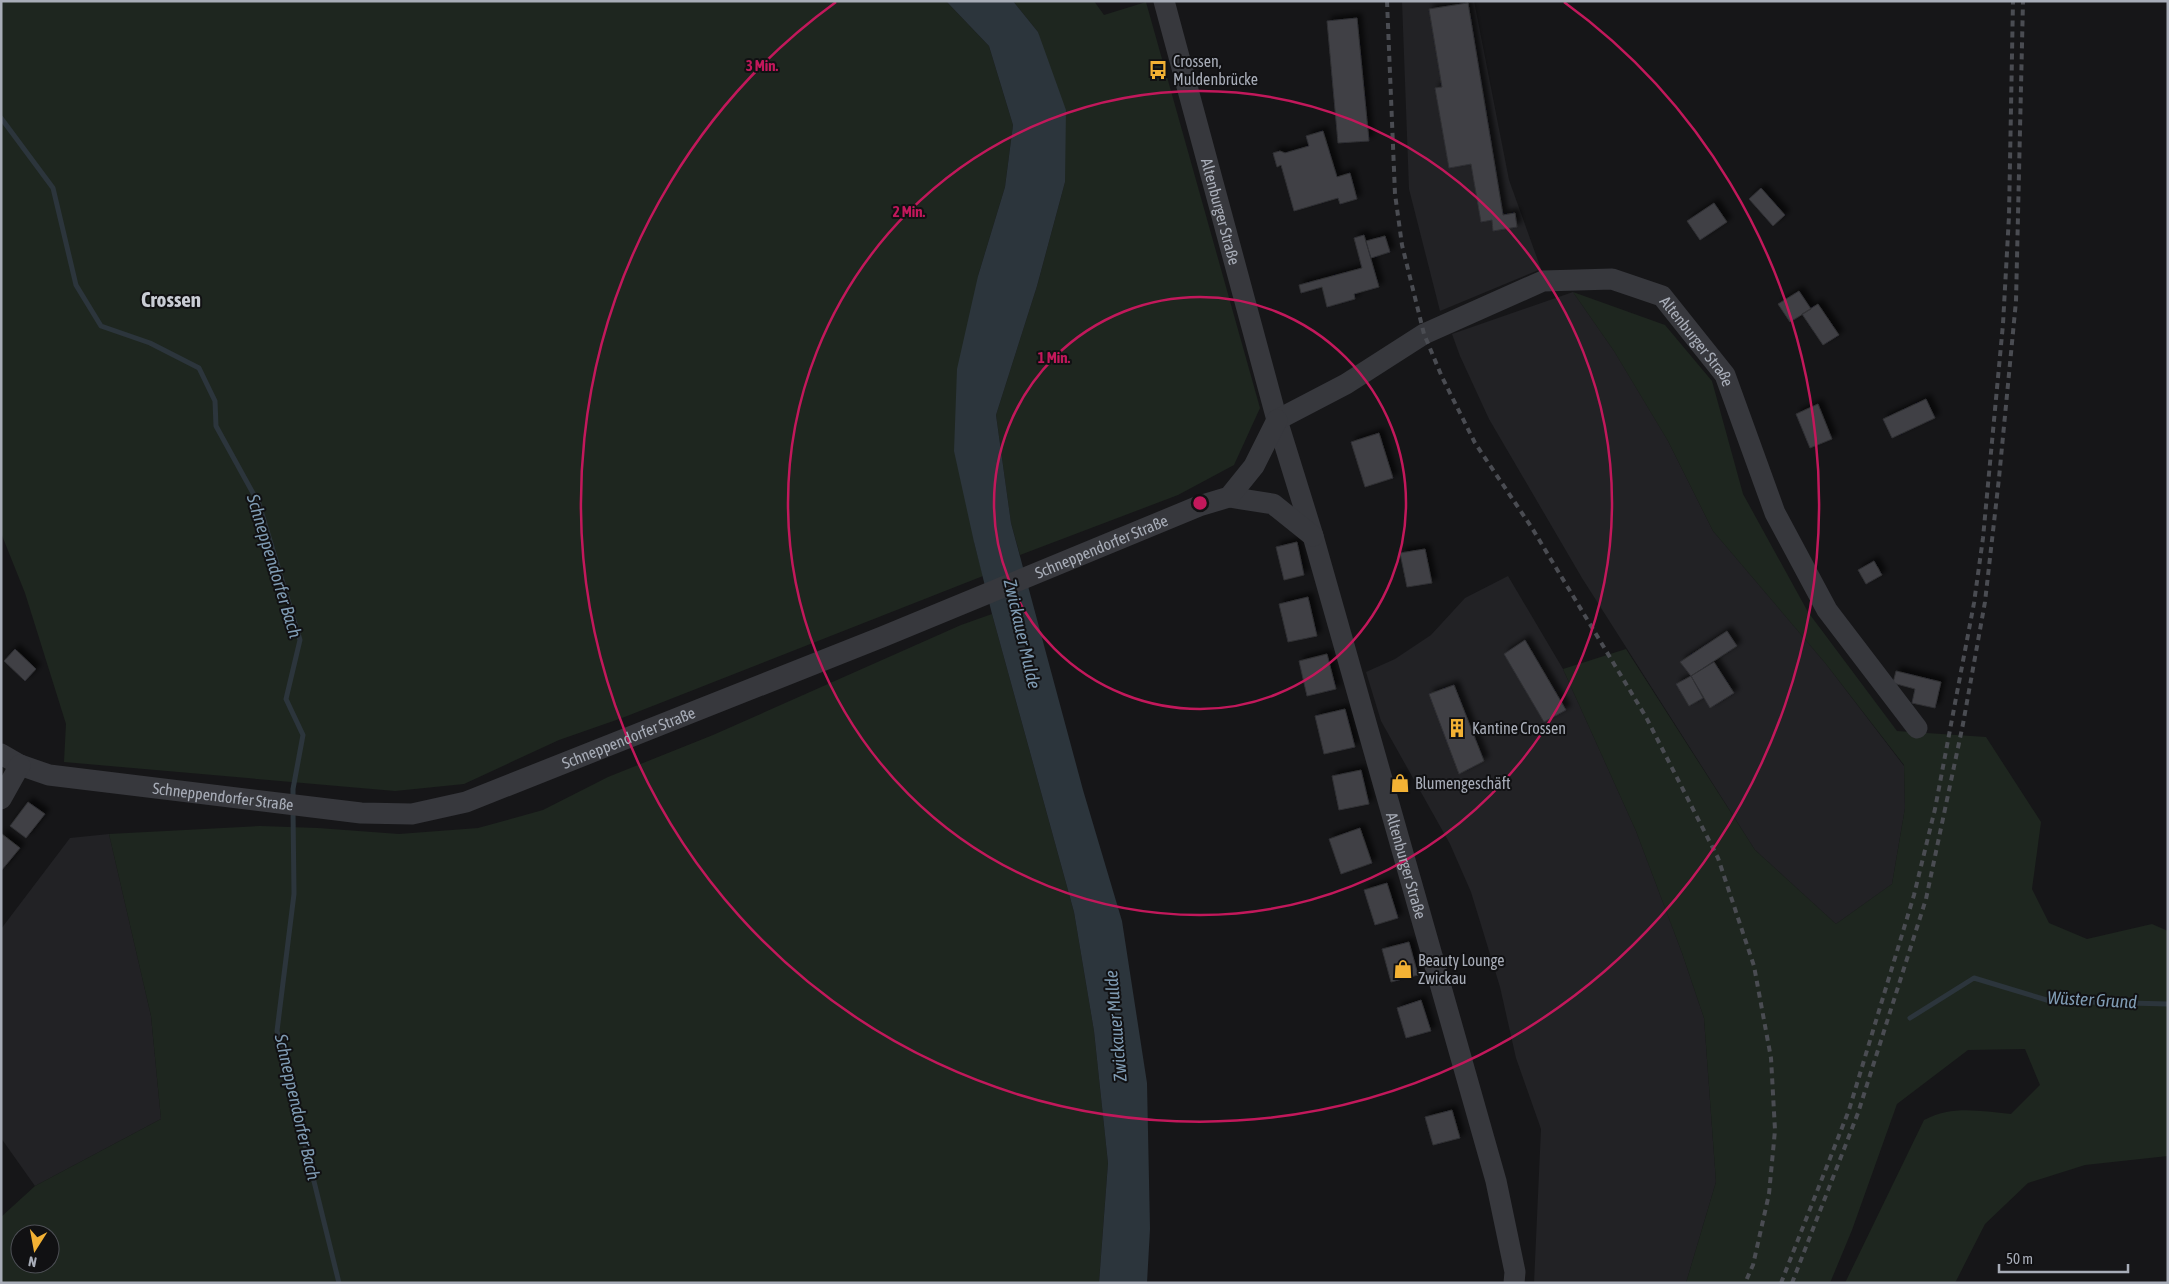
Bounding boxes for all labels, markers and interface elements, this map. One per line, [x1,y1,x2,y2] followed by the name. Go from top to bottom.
[1173,52,1258,88] place label: Crossen, Muldenbrücke
[746,57,779,74] text: 3 Min.
[1147,59,1169,81] bus stop icon: Crossen, Muldenbrücke
[1198,156,1244,267] street label: Altenburger Straße
[893,203,926,220] text: 2 Min.
[141,287,201,311] district label: Crossen
[1656,292,1737,389] street label: Altenburger Straße
[1038,349,1071,366] text: 1 Min.
[242,491,306,640] water label: Schneppendorfer Bach
[1191,494,1209,512] centre of rings
[1032,511,1170,582] street label: Schneppendorfer Straße
[1000,577,1045,691] water label: Zwickauer Mulde
[559,703,698,772] street label: Schneppendorfer Straße
[1446,717,1468,739] building icon: Kantine Crossen
[1472,719,1566,737] place label: Kantine Crossen
[1389,772,1411,794] shop icon: Blumengeschäft
[1415,774,1511,793] place label: Blumengeschäft
[152,779,295,814] street label: Schneppendorfer Straße
[1383,810,1430,921] street label: Altenburger Straße
[1418,951,1504,987] place label: Beauty Lounge Zwickau
[1392,958,1414,980] shop icon: Beauty Lounge Zwickau
[1100,969,1131,1083] water label: Zwickauer Mulde
[2047,987,2138,1012] water label: Wüster Grund
[270,1031,325,1182] water label: Schneppendorfer Bach
[10,1224,60,1274] north arrow
[1999,1242,2128,1274] scale bar
[2006,1250,2033,1267] text: 50 m
[27,1253,38,1270] text: N

